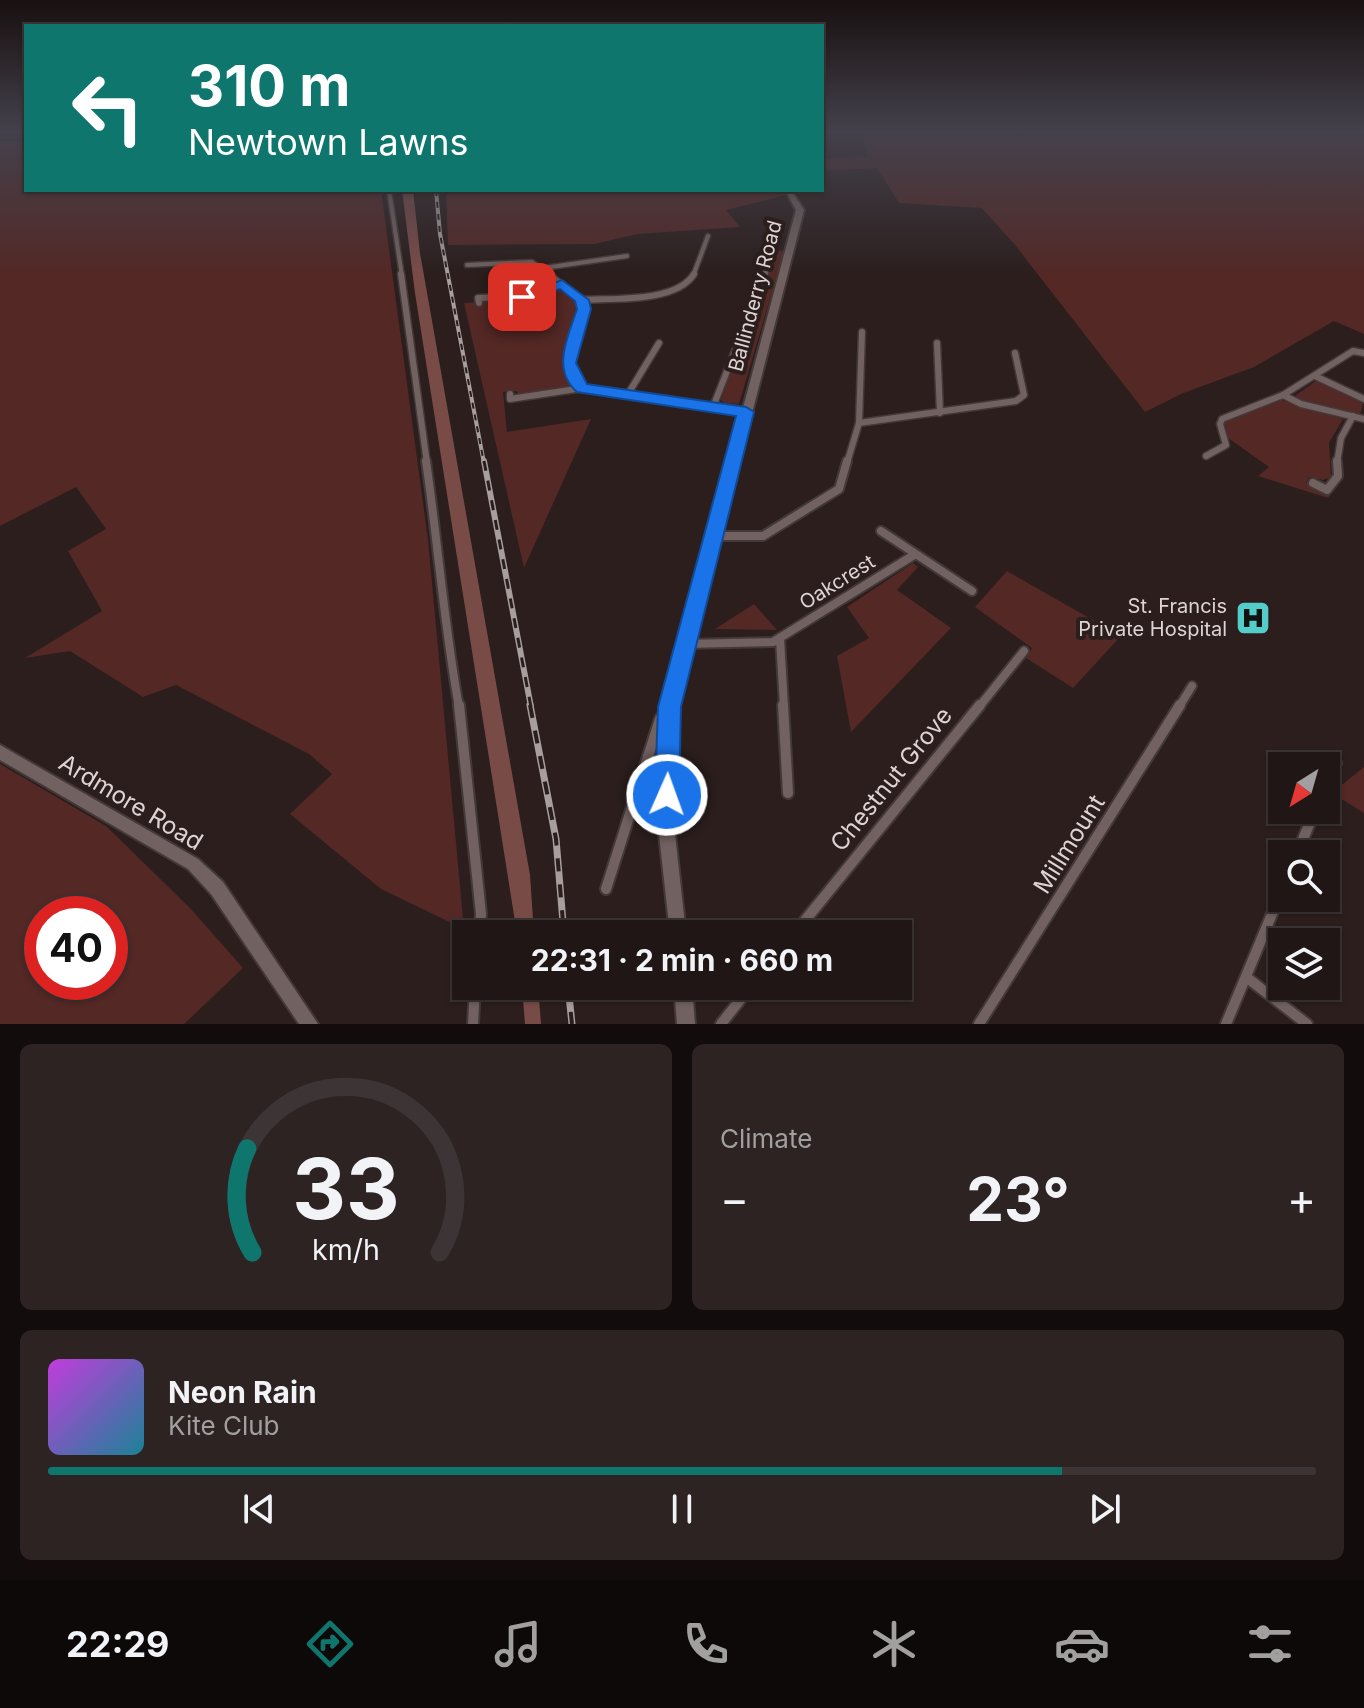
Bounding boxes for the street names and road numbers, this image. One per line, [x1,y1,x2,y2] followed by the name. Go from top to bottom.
[723,218,787,374] street label: Ballinderry Road
[795,549,880,615] street label: Oakcrest
[824,701,958,857] street label: Chestnut Grove
[54,748,208,856] street label: Ardmore Road
[1027,789,1111,899] street label: Millmount

